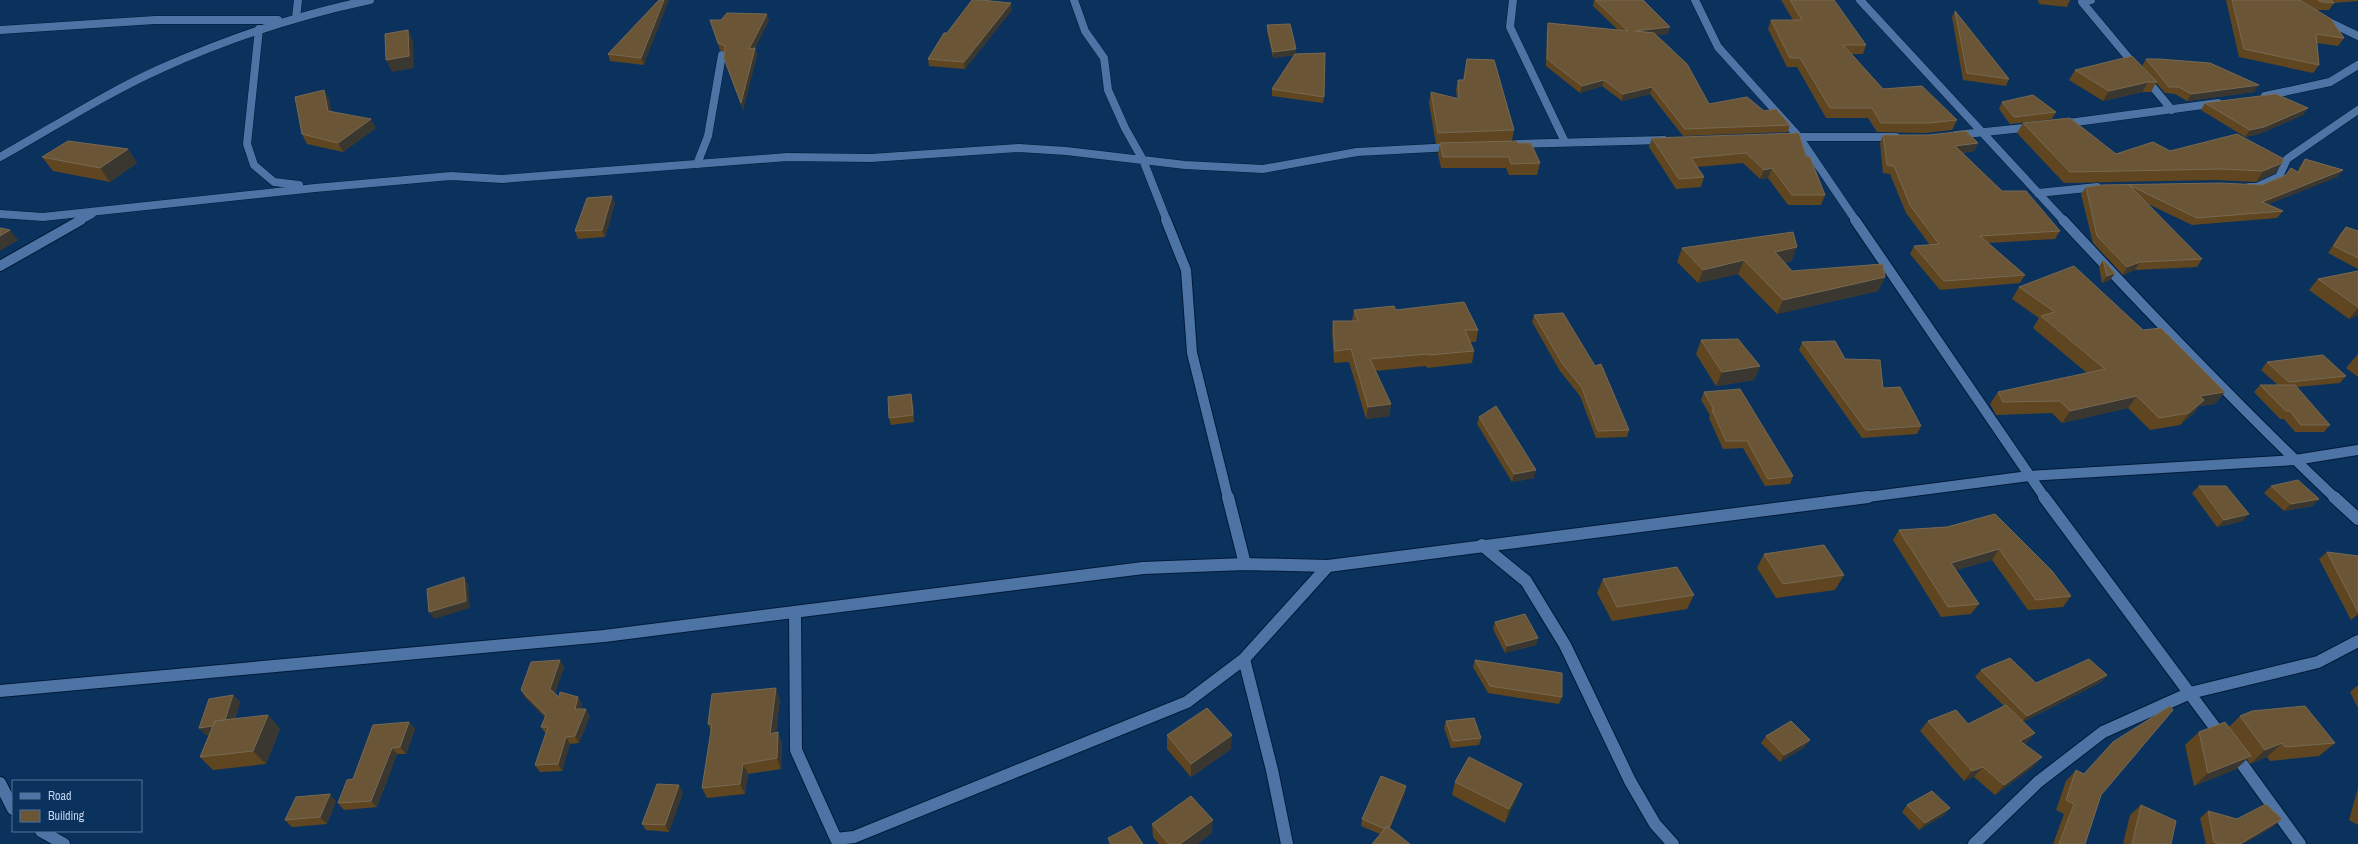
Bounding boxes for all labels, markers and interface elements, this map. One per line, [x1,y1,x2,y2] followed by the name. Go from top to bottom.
[12,780,142,832] legend
[48,788,72,804] text: Road
[48,808,85,824] text: Building

